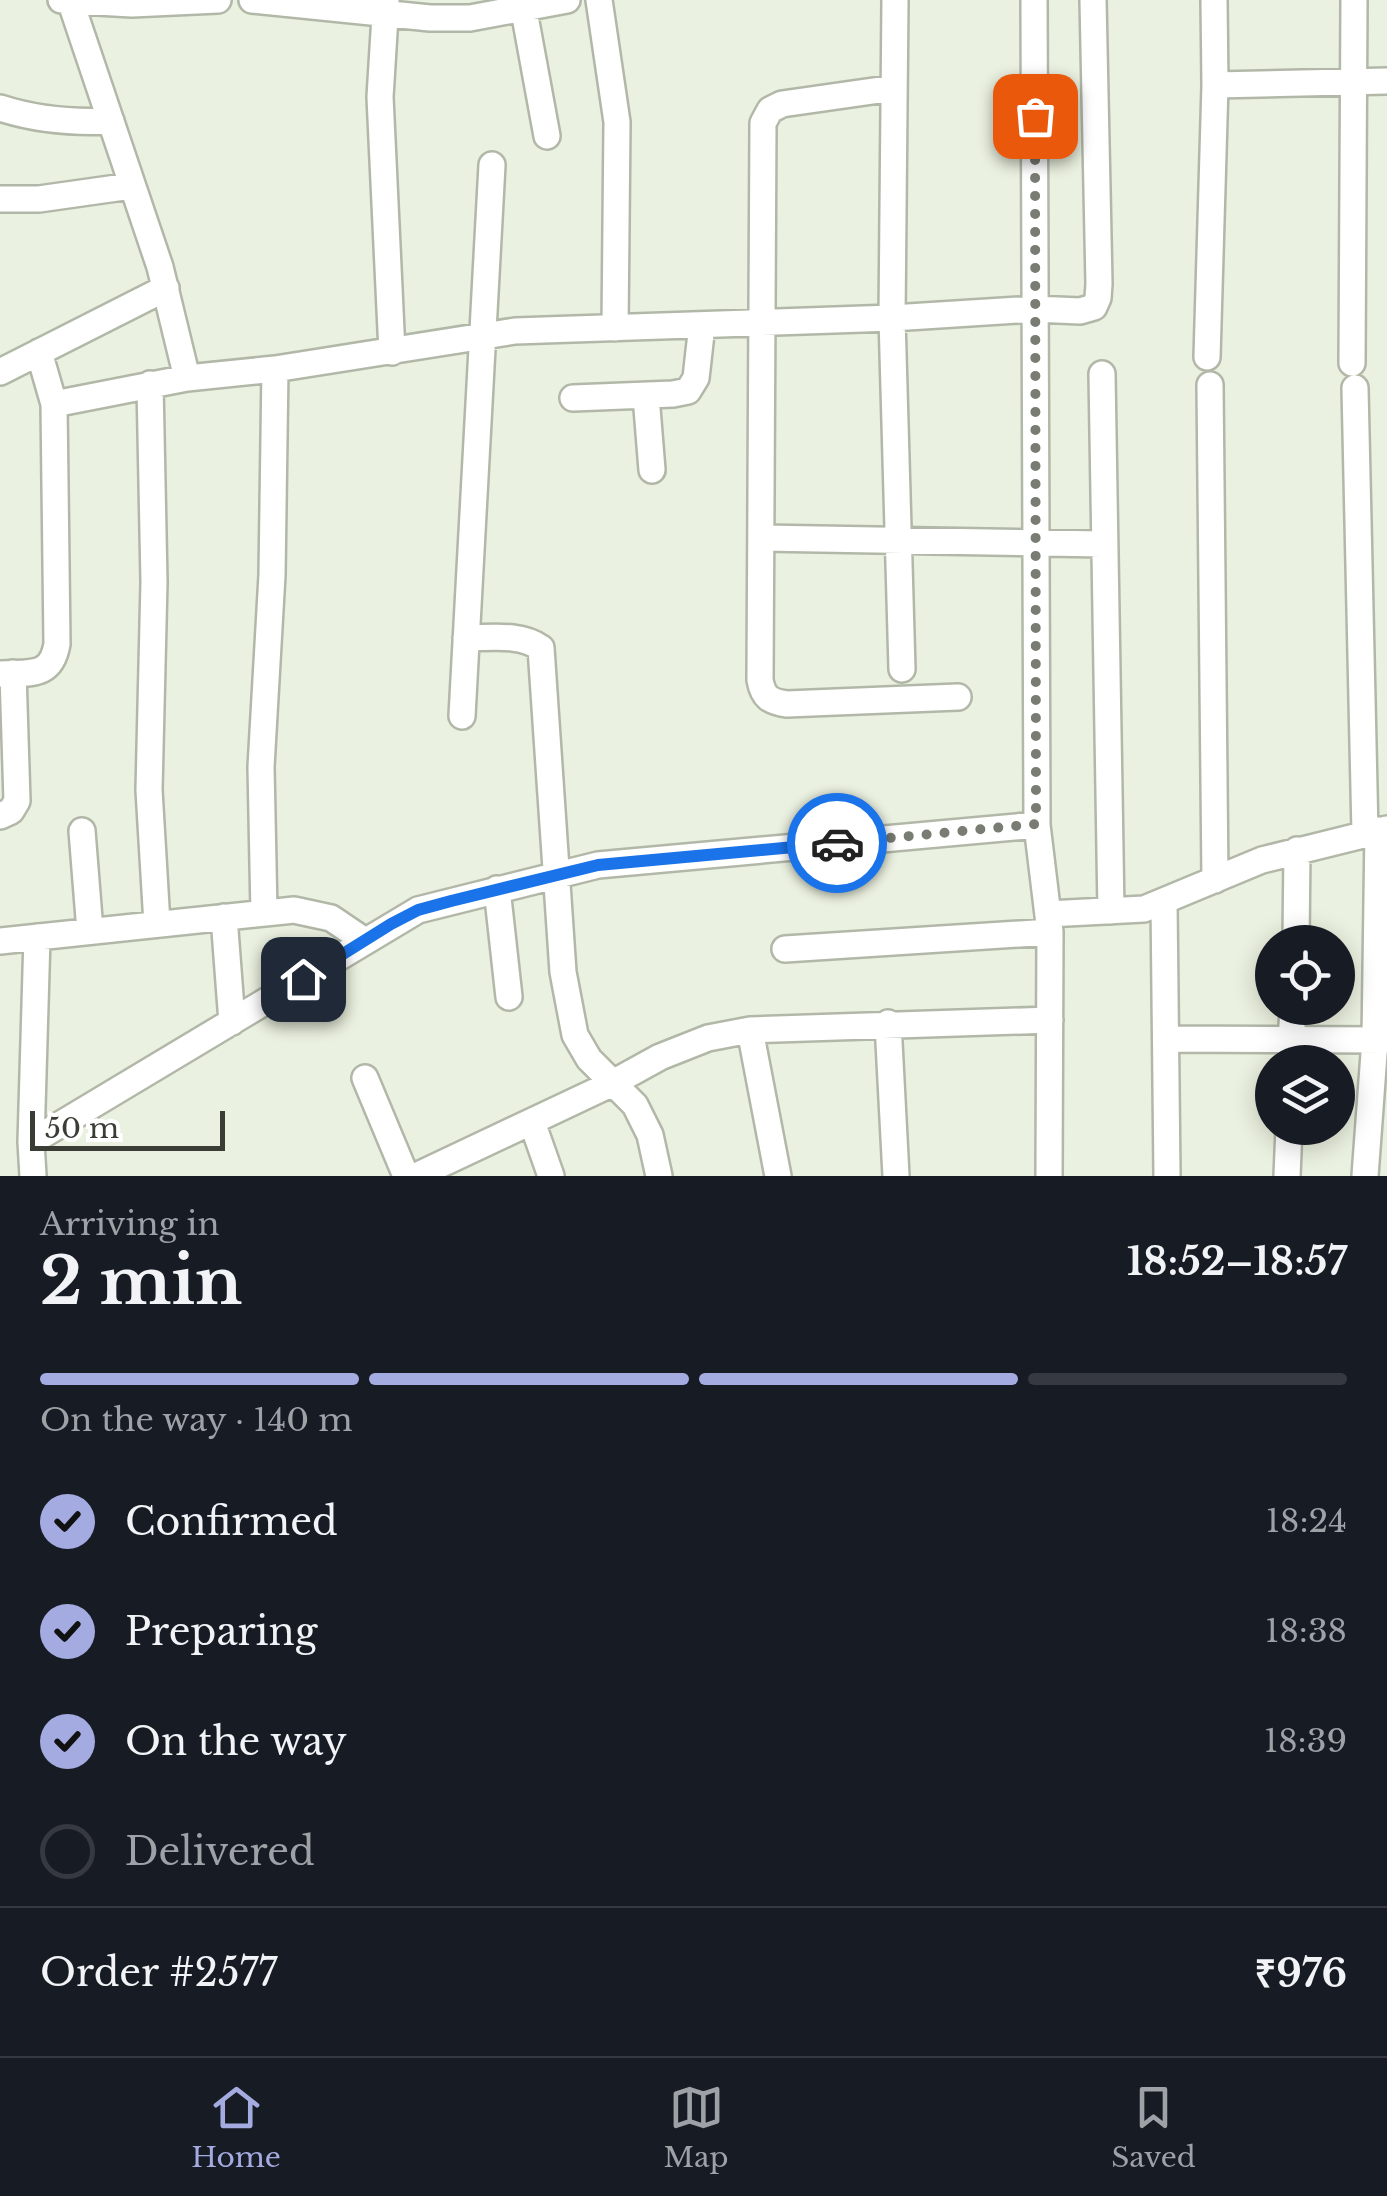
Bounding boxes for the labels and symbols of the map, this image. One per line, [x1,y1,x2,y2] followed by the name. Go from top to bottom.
[993,74,1078,159] pin
[787,793,887,893] courier
[261,937,346,1022] pin
[30,1106,225,1150] scale bar

